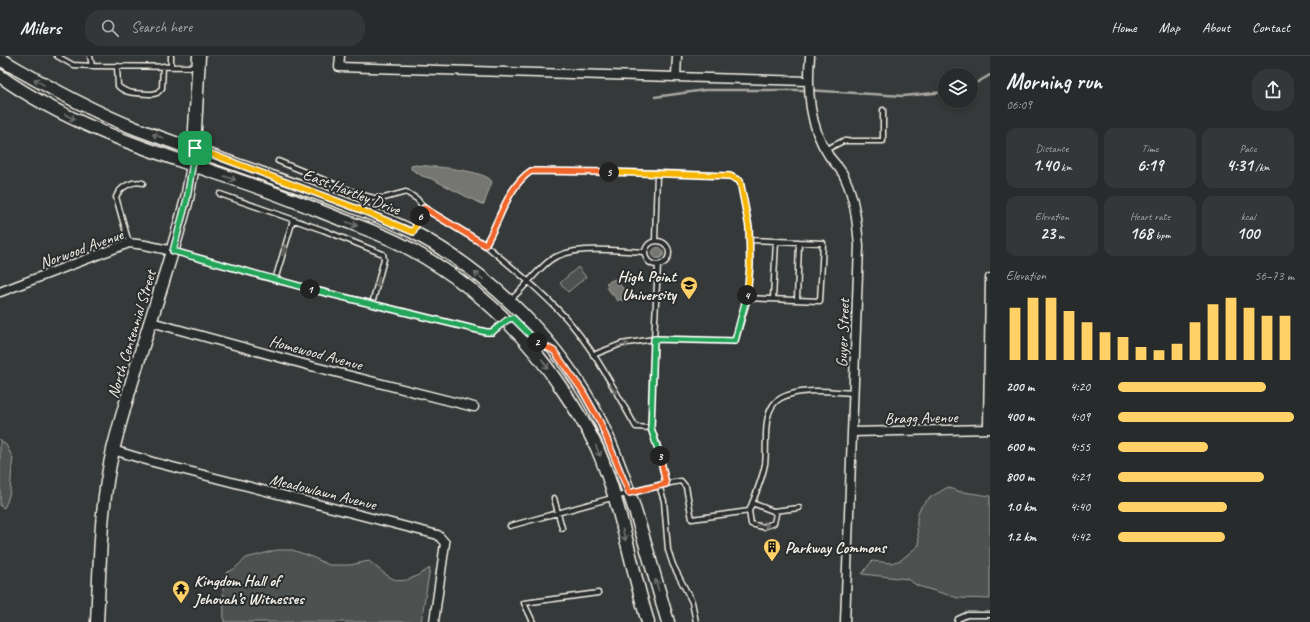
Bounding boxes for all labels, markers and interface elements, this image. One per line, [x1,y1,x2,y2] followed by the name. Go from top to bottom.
[85,10,365,46] search box
[20,16,61,40] text: Milers
[99,17,121,39] icon: search
[131,18,192,37] text: Search here
[1111,19,1137,36] text: Home
[1159,19,1180,36] text: Map
[1202,19,1230,36] text: About
[1252,19,1290,36] text: Contact
[938,68,978,108] map controls
[938,68,978,108] button: layers
[1006,68,1102,96] text: Morning run
[1252,69,1294,111] button: share
[33,78,45,86] one-way arrow
[1006,97,1032,113] text: 06:09
[64,114,76,122] one-way arrow
[152,131,164,139] one-way arrow
[178,131,212,165] pin
[184,137,206,159] icon: arrive
[1036,141,1068,155] text: Distance
[1142,141,1158,155] text: Time
[1240,141,1256,155] text: Pace
[1032,155,1058,176] text: 1.40
[1137,155,1163,176] text: 6:19
[1226,155,1253,176] text: 4:31
[1058,160,1072,174] text: km
[1253,160,1270,174] text: /km
[599,162,619,182] pin: 5
[300,164,405,220] street label: East Hartley Drive
[607,165,611,179] text: 5
[224,174,236,182] one-way arrow
[410,206,430,226] pin: 6
[417,209,423,223] text: 6
[1035,209,1069,223] text: Elevation
[1130,209,1170,223] text: Heart rate
[1241,209,1255,223] text: kcal
[346,220,358,228] one-way arrow
[1040,223,1055,244] text: 23
[1129,223,1153,244] text: 168
[1237,223,1259,244] text: 100
[37,224,128,273] street label: Norwood Avenue
[1055,228,1064,242] text: m
[1153,228,1171,242] text: bpm
[281,244,288,257] one-way arrow
[103,266,161,401] street label: North Centennial Street
[618,267,678,305] place label: High Point University
[1006,268,1046,284] text: Elevation
[1254,268,1294,284] text: 56–73 m
[474,272,485,280] one-way arrow
[374,275,381,288] one-way arrow
[679,275,699,300] school or university icon: High Point University
[300,279,320,299] pin: 1
[308,282,312,296] text: 1
[737,285,757,305] pin: 4
[745,288,749,302] text: 4
[832,297,854,368] street label: Guyer Street
[267,331,366,375] street label: Homewood Avenue
[527,332,547,352] pin: 2
[535,335,539,349] text: 2
[616,340,629,348] one-way arrow
[541,358,549,369] one-way arrow
[1006,379,1034,395] text: 200 m
[1070,379,1090,395] text: 4:20
[610,383,618,395] one-way arrow
[884,407,959,429] street label: Bragg Avenue
[1006,409,1034,425] text: 400 m
[1070,409,1090,425] text: 4:09
[1006,439,1034,455] text: 600 m
[1070,439,1090,455] text: 4:55
[595,445,602,457] one-way arrow
[650,446,670,466] pin: 3
[658,449,662,463] text: 3
[267,469,380,515] street label: Meadowlawn Avenue
[1006,469,1034,485] text: 800 m
[1070,469,1090,485] text: 4:21
[1006,499,1036,515] text: 1.0 km
[1070,499,1090,515] text: 4:40
[756,521,769,529] one-way arrow
[621,528,628,541] one-way arrow
[1006,529,1036,545] text: 1.2 km
[1070,529,1090,545] text: 4:42
[762,537,782,562] building icon: Parkway Commons
[785,538,888,558] place label: Parkway Commons
[193,571,305,609] place label: Kingdom Hall of Jehovah’s Witnesses
[653,578,660,591] one-way arrow
[171,579,191,604] temple icon: Kingdom Hall of Jehovah’s Witnesses

